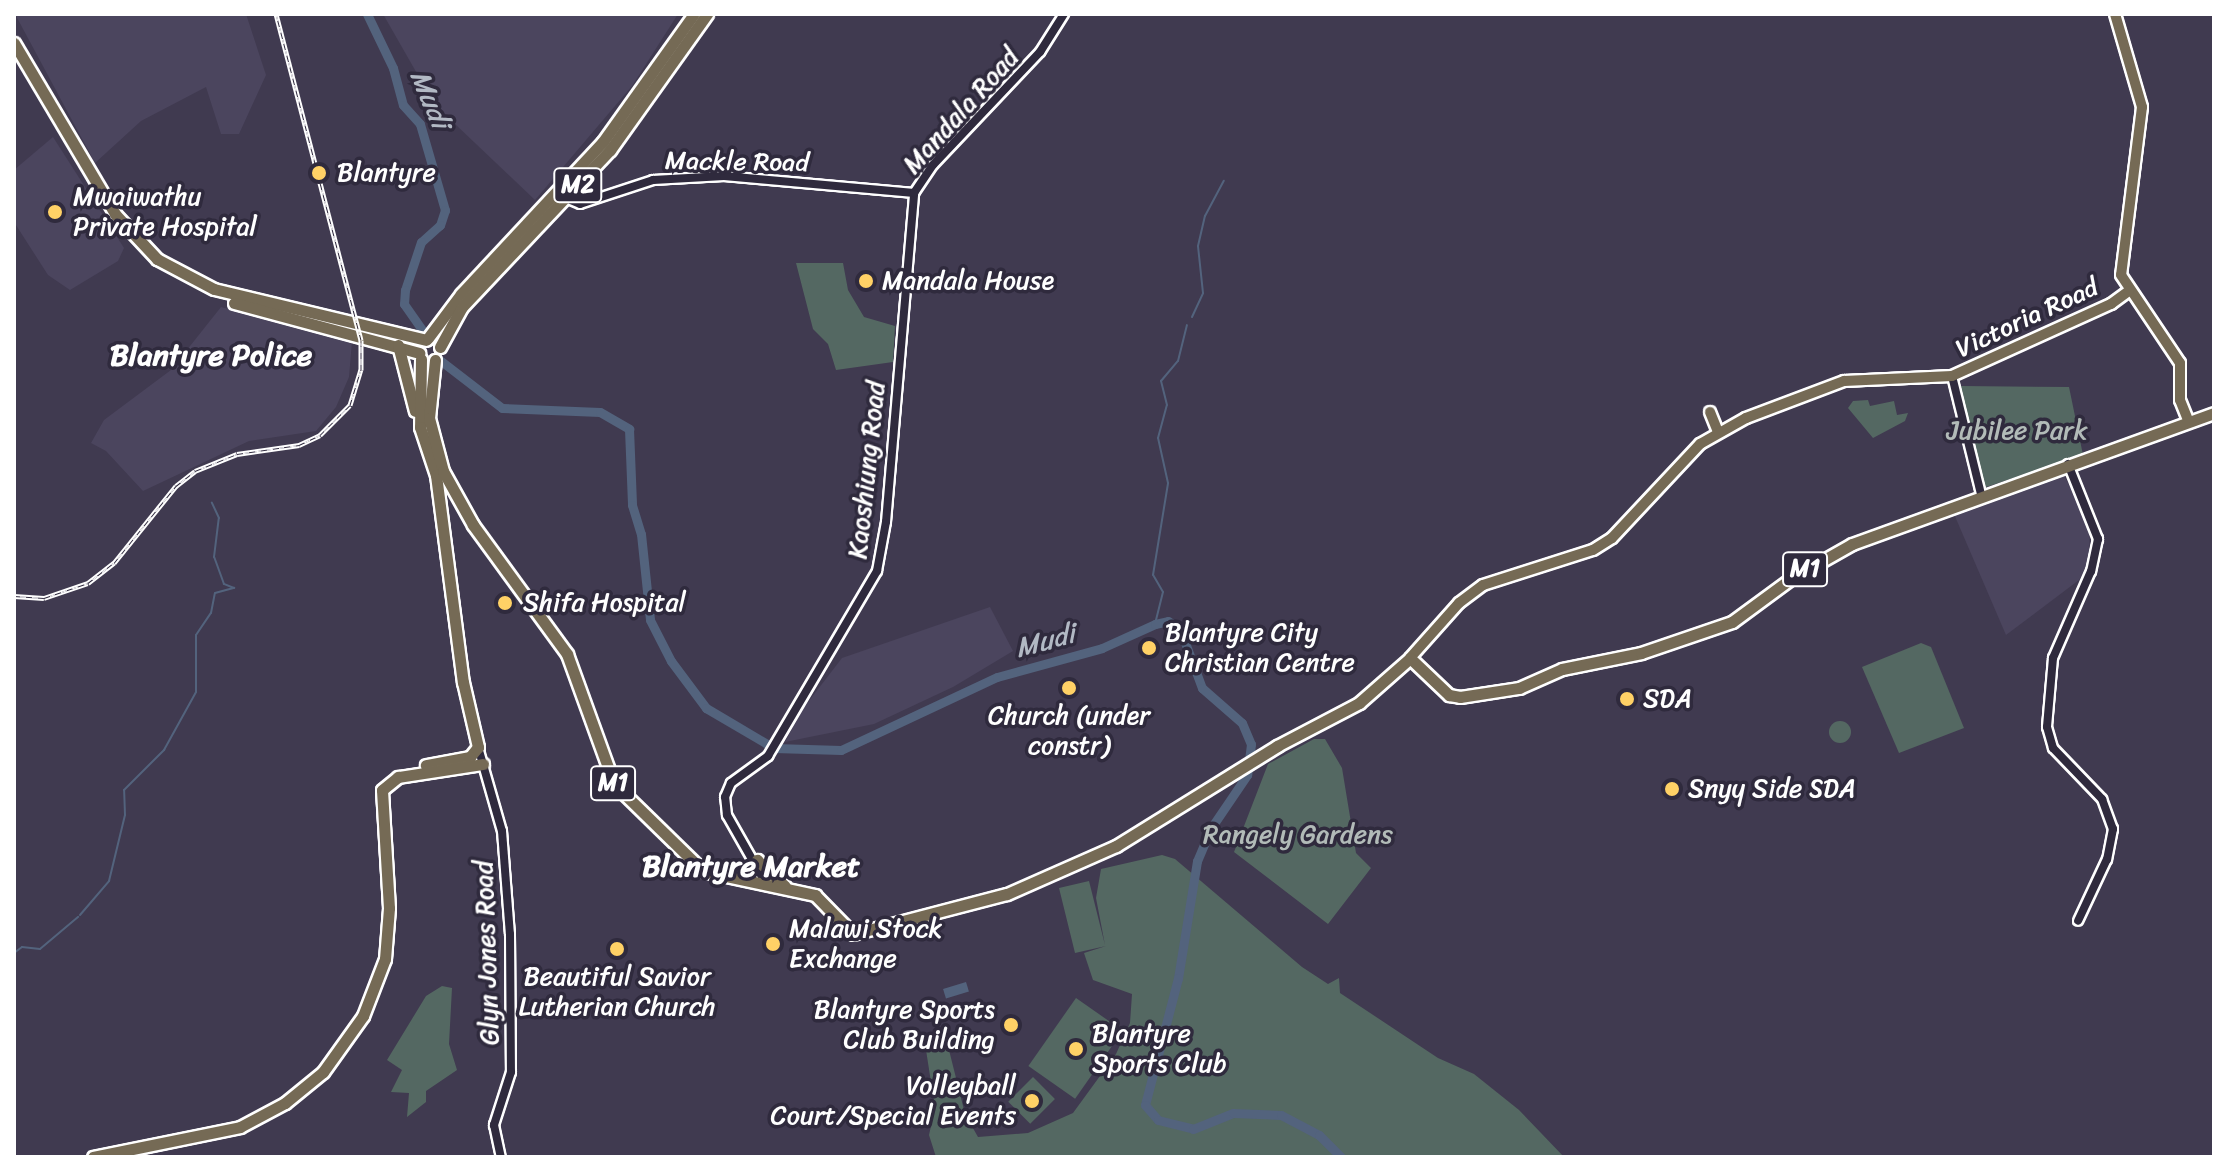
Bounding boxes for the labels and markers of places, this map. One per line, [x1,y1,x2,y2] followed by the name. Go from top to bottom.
[337,157,436,189] place label: Blantyre
[308,162,330,184] marker: Blantyre
[73,181,257,242] place label: Mwaiwathu Private Hospital
[44,201,66,223] marker: Mwaiwathu Private Hospital
[882,265,1054,297] place label: Mandala House
[857,272,875,290] marker: Mandala House
[523,587,687,619] place label: Shifa Hospital
[494,592,516,614] marker: Shifa Hospital
[1165,617,1355,678] place label: Blantyre City Christian Centre
[1140,639,1158,657] marker: Blantyre City Christian Centre
[1060,679,1078,697] marker: Church (under constr)
[1643,683,1692,715] place label: SDA
[1618,690,1636,708] marker: SDA
[988,700,1150,762] place label: Church (under constr)
[1688,773,1858,805] place label: Snyy Side SDA
[1663,780,1681,798] marker: Snyy Side SDA
[789,913,943,974] place label: Malawi Stock Exchange
[764,935,782,953] marker: Malawi Stock Exchange
[608,940,626,958] marker: Beautiful Savior Lutherian Church
[518,961,716,1022] place label: Beautiful Savior Lutherian Church
[813,994,995,1056] place label: Blantyre Sports Club Building
[1002,1016,1020,1034] marker: Blantyre Sports Club Building
[1092,1018,1227,1080] place label: Blantyre Sports Club
[1067,1040,1085,1058] marker: Blantyre Sports Club
[771,1070,1016,1132] place label: Volleyball Court/Special Events
[1023,1092,1041,1110] marker: Volleyball Court/Special Events

